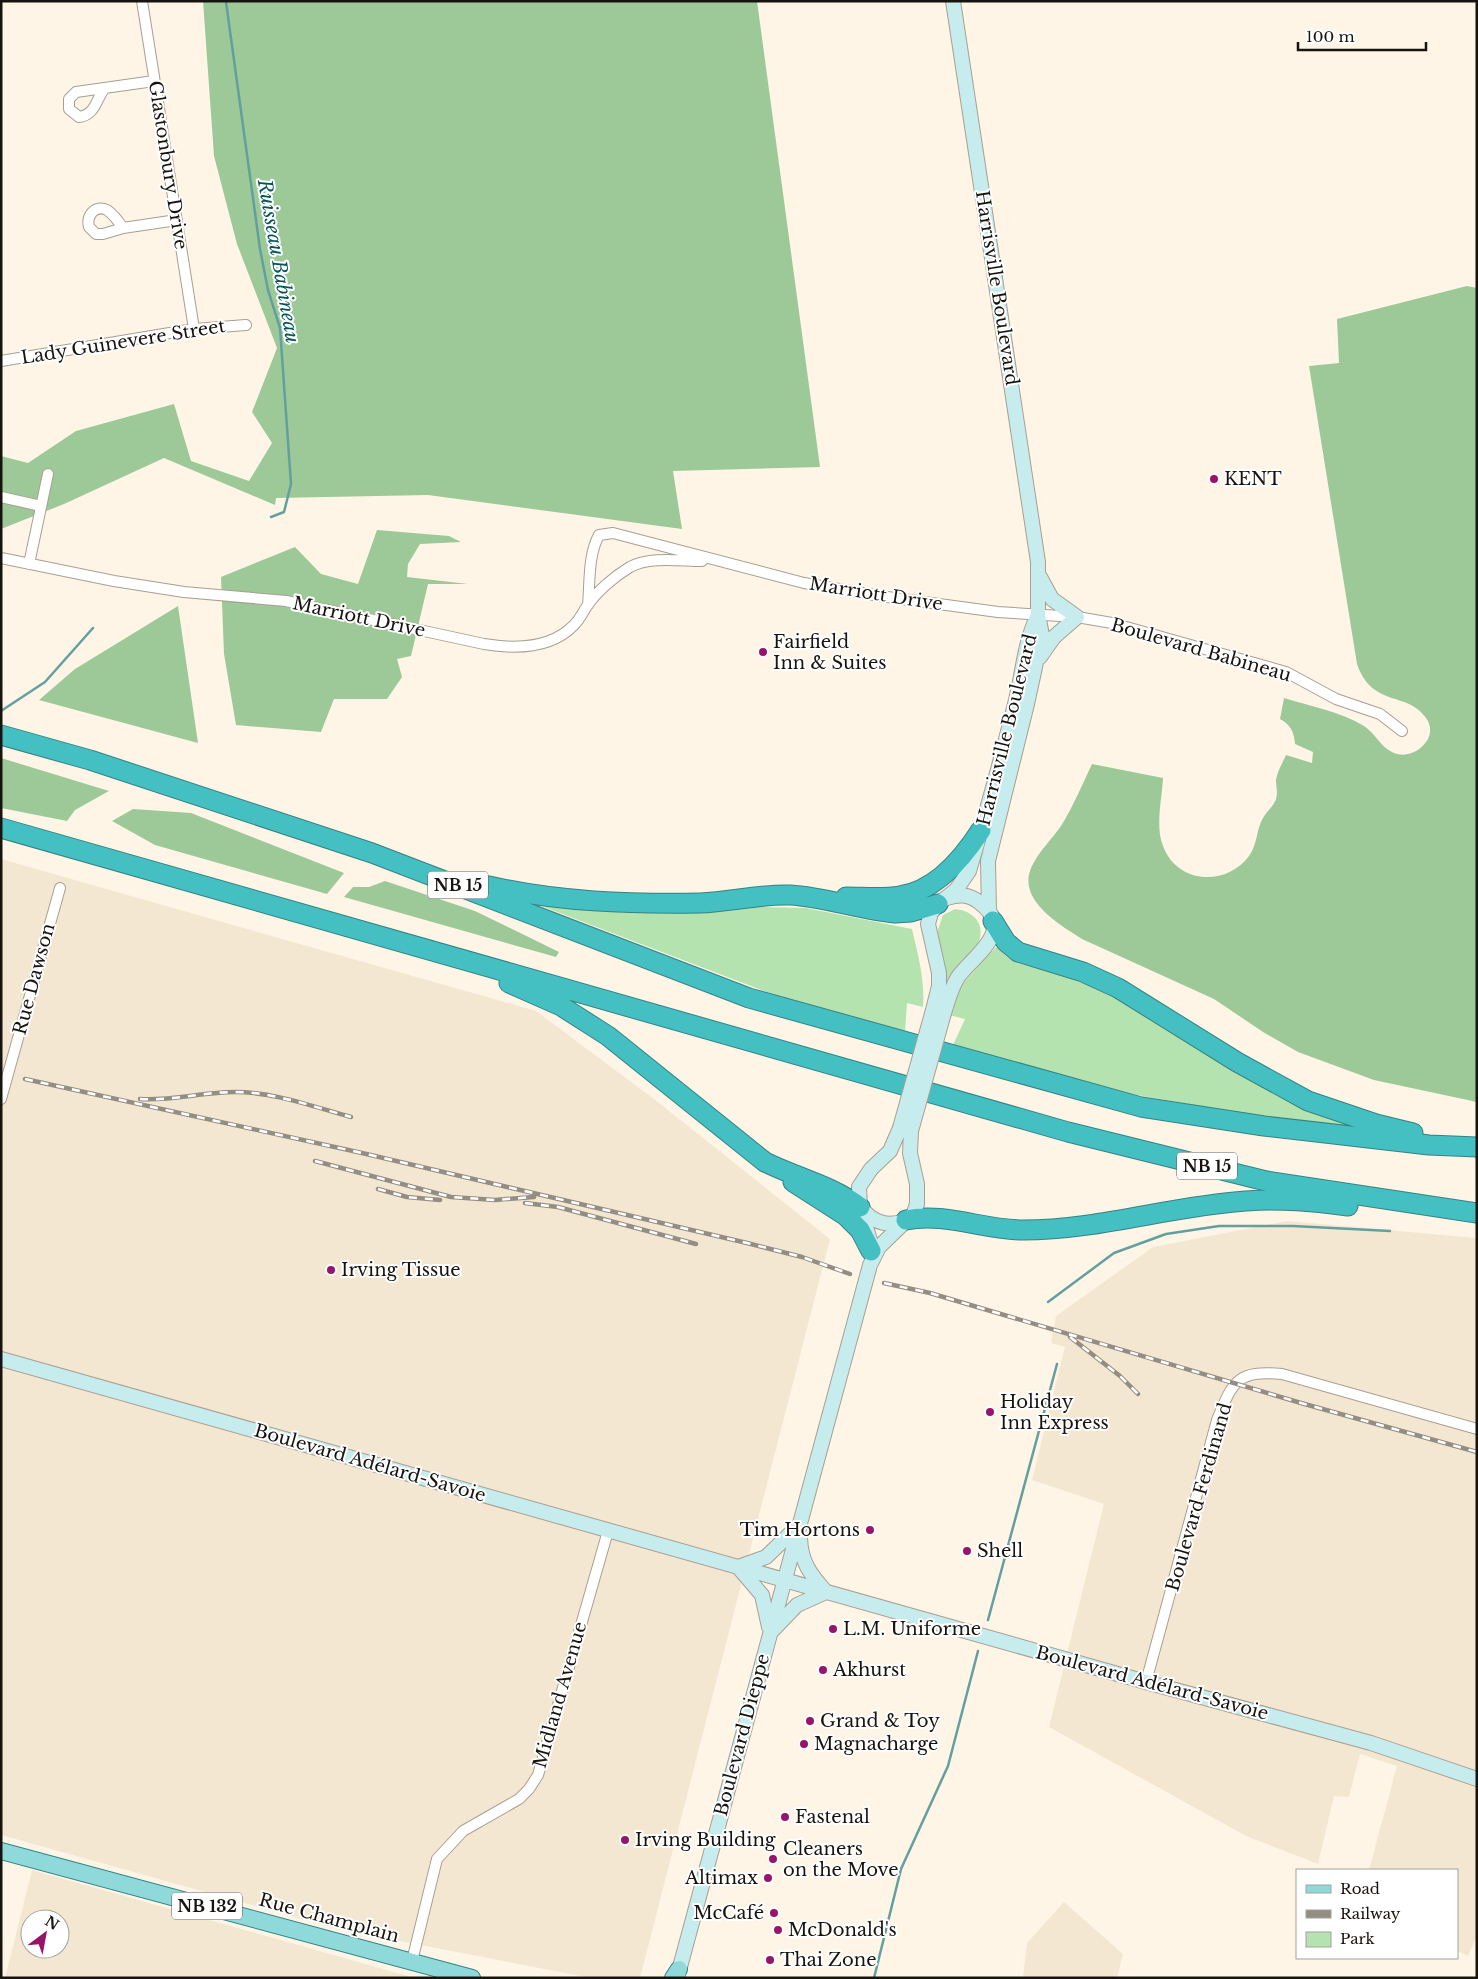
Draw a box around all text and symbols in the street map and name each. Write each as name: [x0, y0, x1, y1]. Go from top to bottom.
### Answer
scale bar: [1298, 20, 1426, 52]
text: 100 m: [1306, 27, 1355, 46]
street label: Glastonbury Drive: [144, 79, 192, 251]
water label: Ruisseau Babineau: [253, 176, 304, 345]
street label: Harrisville Boulevard: [971, 189, 1023, 387]
street label: Lady Guinevere Street: [19, 315, 227, 369]
place label: KENT: [1224, 468, 1282, 490]
marker: KENT: [1208, 473, 1220, 485]
street label: Marriott Drive: [808, 573, 944, 615]
street label: Marriott Drive: [291, 592, 427, 642]
street label: Boulevard Babineau: [1108, 614, 1294, 686]
place label: Fairfield Inn & Suites: [773, 631, 887, 674]
street label: Harrisville Boulevard: [972, 632, 1042, 828]
marker: Fairfield Inn & Suites: [757, 646, 769, 658]
road number: NB 15: [428, 872, 488, 898]
street label: Rue Dawson: [9, 921, 59, 1037]
road number: NB 15: [1177, 1152, 1237, 1180]
place label: Irving Tissue: [341, 1259, 461, 1281]
marker: Irving Tissue: [325, 1264, 337, 1276]
place label: Holiday Inn Express: [1000, 1391, 1109, 1434]
street label: Boulevard Ferdinand: [1162, 1400, 1236, 1594]
marker: Holiday Inn Express: [984, 1406, 996, 1418]
street label: Boulevard Adélard-Savoie: [252, 1419, 488, 1507]
place label: Tim Hortons: [740, 1519, 860, 1541]
marker: Tim Hortons: [864, 1524, 876, 1536]
place label: Shell: [977, 1540, 1023, 1562]
marker: Shell: [961, 1545, 973, 1557]
place label: L.M. Uniforme: [843, 1618, 981, 1640]
street label: Midland Avenue: [529, 1619, 591, 1771]
marker: L.M. Uniforme: [827, 1623, 839, 1635]
street label: Boulevard Adélard-Savoie: [1033, 1641, 1271, 1725]
street label: Boulevard Dieppe: [710, 1651, 774, 1819]
place label: Akhurst: [832, 1659, 906, 1681]
marker: Akhurst: [817, 1664, 829, 1676]
place label: Grand & Toy: [820, 1710, 940, 1732]
marker: Grand & Toy: [804, 1715, 816, 1727]
place label: Magnacharge: [814, 1733, 938, 1755]
marker: Magnacharge: [798, 1738, 810, 1750]
place label: Fastenal: [795, 1806, 870, 1828]
marker: Fastenal: [779, 1811, 791, 1823]
place label: Irving Building: [635, 1829, 776, 1851]
marker: Irving Building: [619, 1834, 631, 1846]
place label: Cleaners on the Move: [783, 1838, 898, 1881]
marker: Cleaners on the Move: [767, 1853, 779, 1865]
place label: Altimax: [684, 1867, 758, 1889]
legend: [1296, 1869, 1458, 1959]
marker: Altimax: [762, 1872, 774, 1884]
text: Road: [1340, 1879, 1380, 1898]
street label: Rue Champlain: [256, 1889, 402, 1947]
road number: NB 132: [172, 1892, 242, 1920]
place label: McCafé: [693, 1902, 764, 1924]
text: Railway: [1340, 1904, 1401, 1923]
marker: McCafé: [768, 1907, 780, 1919]
north arrow: [20, 1909, 70, 1959]
text: N: [42, 1912, 62, 1934]
place label: McDonald's: [788, 1919, 897, 1941]
marker: McDonald's: [772, 1924, 784, 1936]
text: Park: [1340, 1929, 1376, 1948]
place label: Thai Zone: [780, 1949, 876, 1971]
marker: Thai Zone: [764, 1954, 776, 1966]

